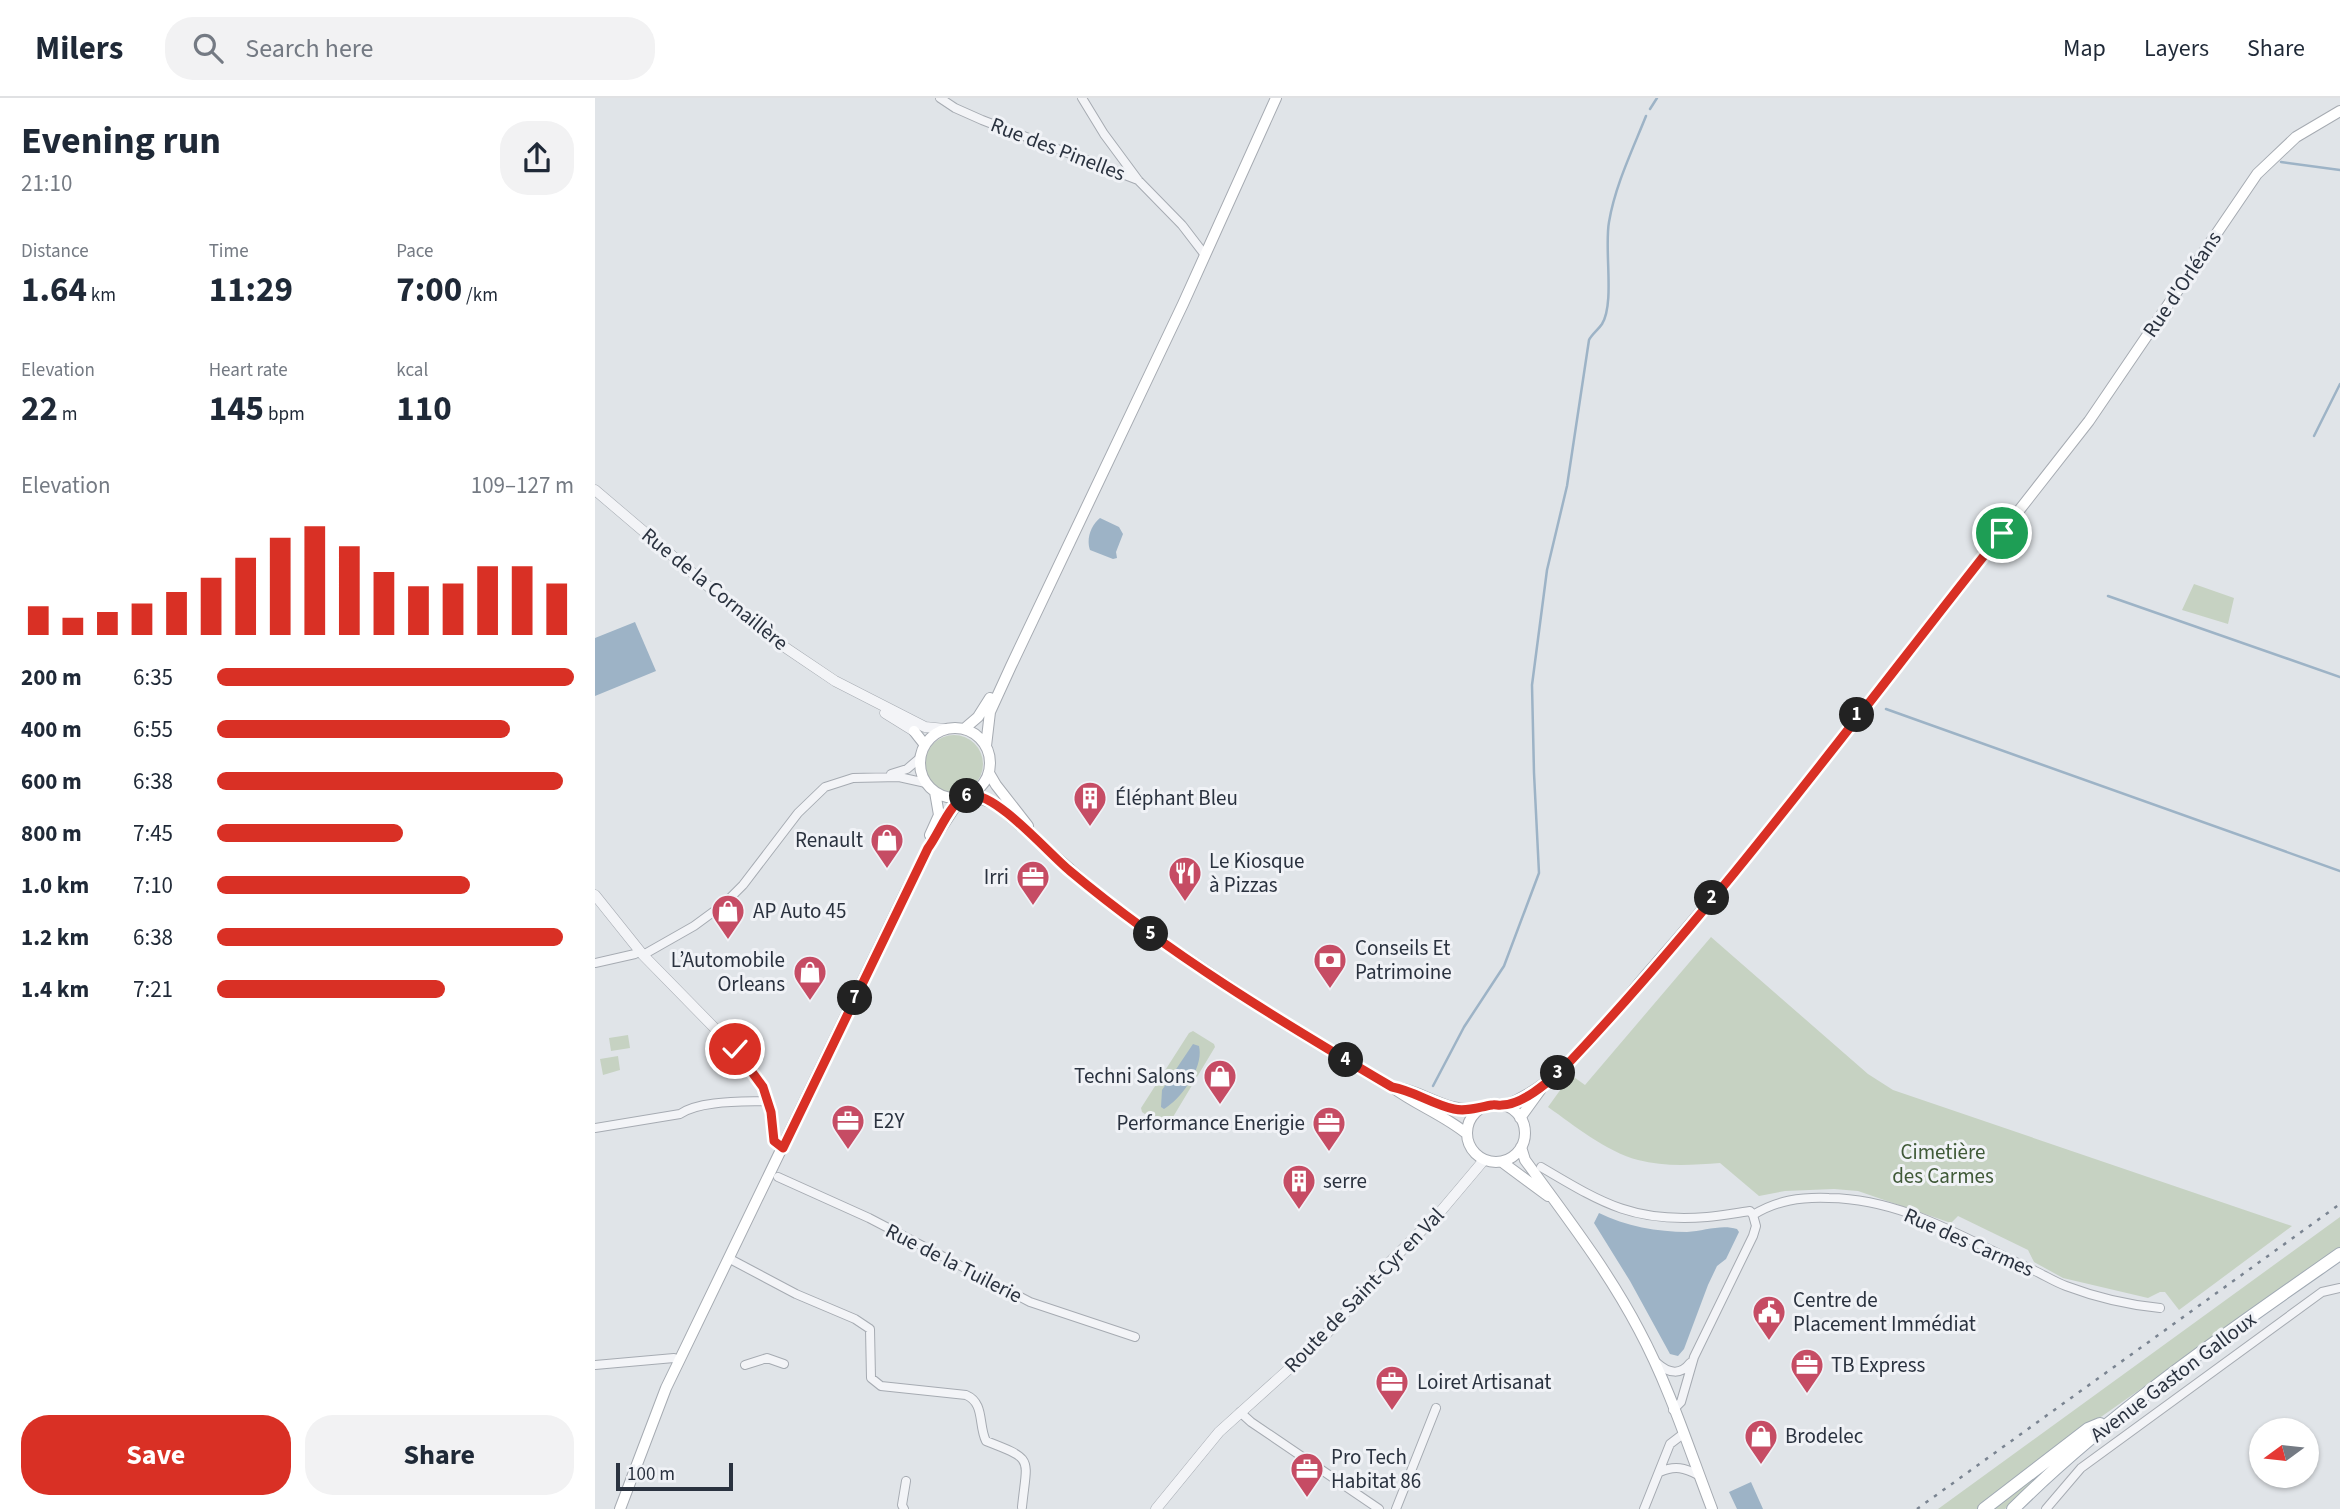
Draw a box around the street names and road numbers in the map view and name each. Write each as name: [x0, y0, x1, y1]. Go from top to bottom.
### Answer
street label: Rue des Pinelles: [986, 110, 1130, 189]
street label: Rue d'Orléans: [2135, 225, 2229, 343]
street label: Rue de la Cornaillère: [635, 520, 795, 658]
street label: Rue des Carmes: [1899, 1200, 2039, 1284]
street label: Route de Saint-Cyr en Val: [1277, 1201, 1451, 1379]
street label: Rue de la Tuilerie: [880, 1216, 1028, 1310]
street label: Avenue Gaston Galloux: [2084, 1304, 2263, 1450]

